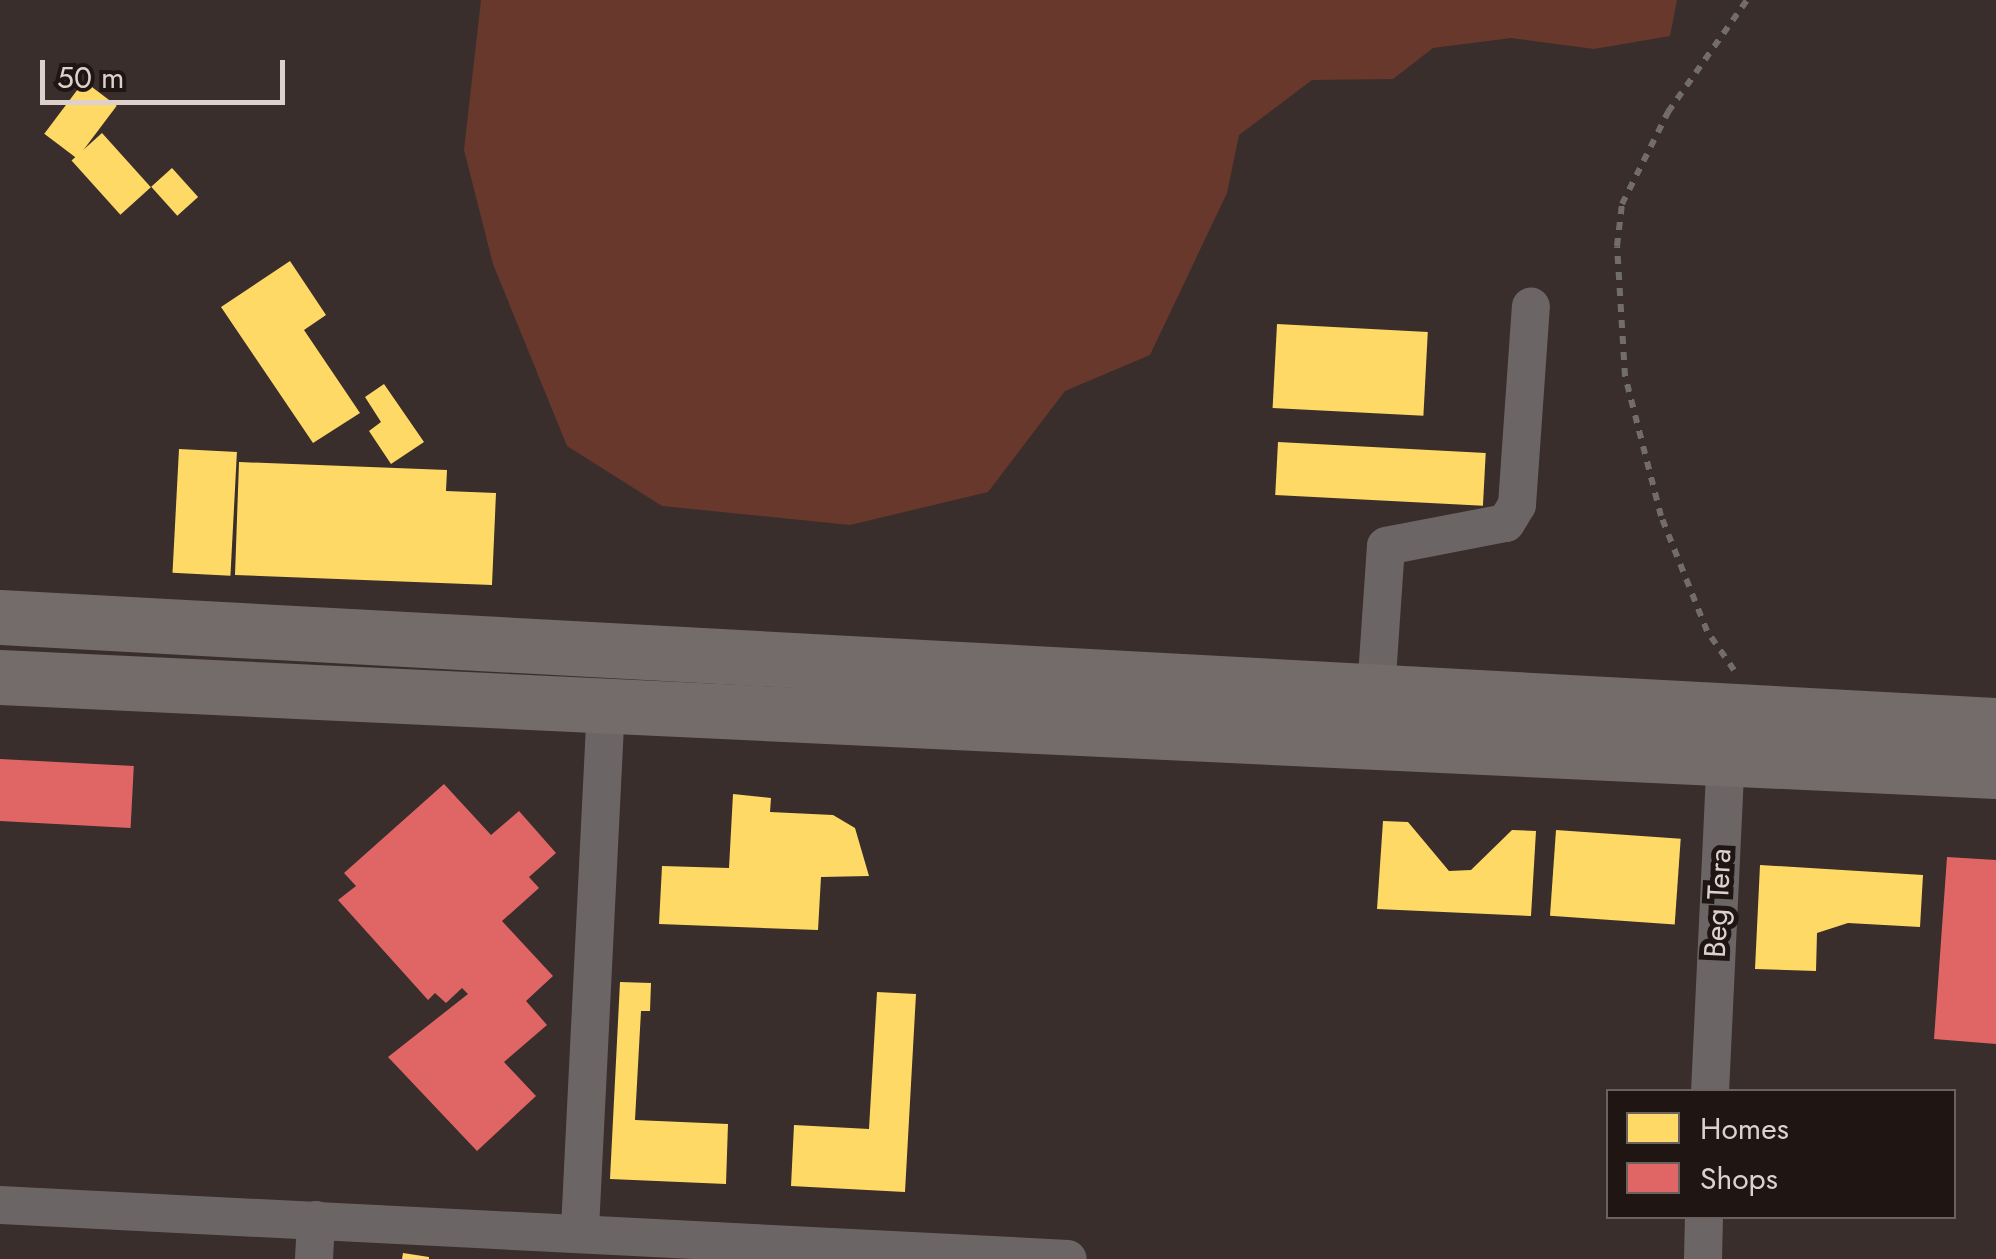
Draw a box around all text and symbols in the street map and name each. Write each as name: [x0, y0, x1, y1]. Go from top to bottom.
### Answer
scale bar: [45, 40, 290, 102]
text: 50 m: [57, 56, 124, 99]
street label: Beg Tera: [1697, 847, 1739, 959]
legend: [1606, 1089, 1956, 1219]
text: Homes: [1700, 1107, 1789, 1150]
text: Shops: [1700, 1157, 1778, 1200]

